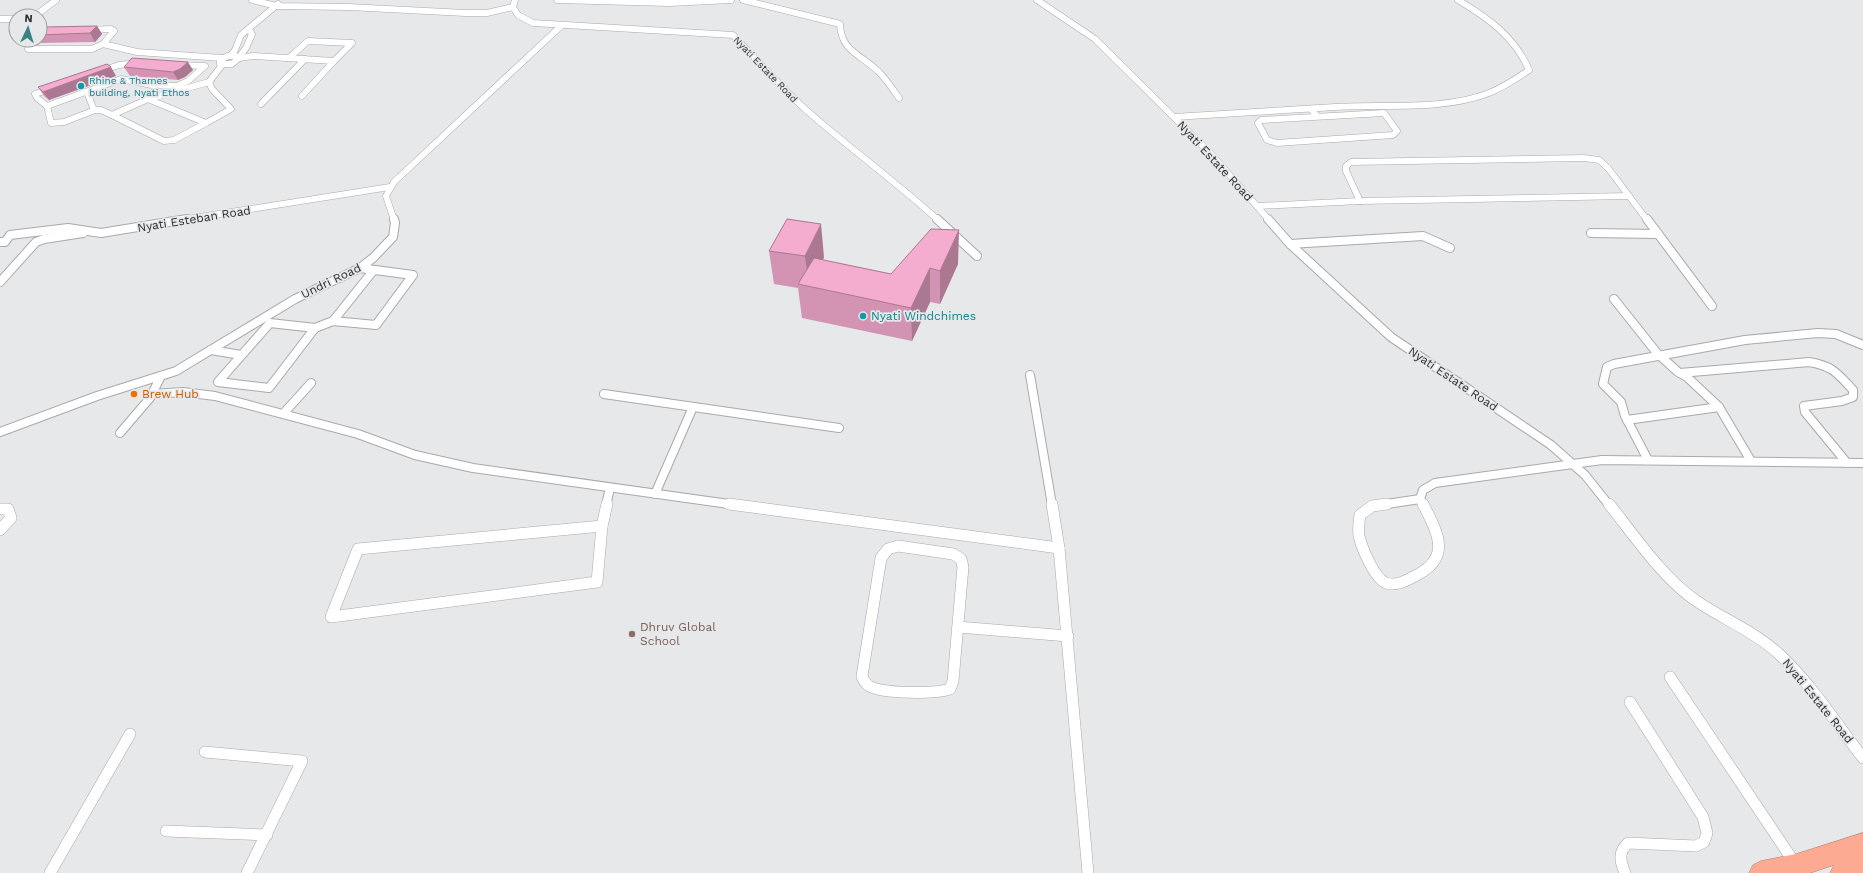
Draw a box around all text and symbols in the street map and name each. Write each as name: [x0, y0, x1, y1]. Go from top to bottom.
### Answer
north arrow: [8, 8, 48, 48]
text: N: [24, 12, 33, 25]
street label: Nyati Estate Road: [731, 34, 800, 105]
place label: Rhine & Thames building, Nyati Ethos: [89, 75, 190, 98]
marker: Rhine & Thames building, Nyati Ethos: [76, 81, 86, 91]
street label: Nyati Estate Road: [1174, 118, 1256, 204]
street label: Nyati Esteban Road: [136, 203, 252, 235]
street label: Undri Road: [299, 260, 363, 302]
place label: Nyati Windchimes: [871, 309, 976, 323]
marker: Nyati Windchimes: [858, 311, 868, 321]
street label: Nyati Estate Road: [1406, 344, 1500, 414]
place label: Brew Hub: [142, 387, 199, 401]
marker: Brew Hub: [129, 389, 139, 399]
place label: Dhruv Global School: [640, 620, 716, 648]
marker: Dhruv Global School: [627, 629, 637, 639]
street label: Nyati Estate Road: [1780, 656, 1856, 746]

